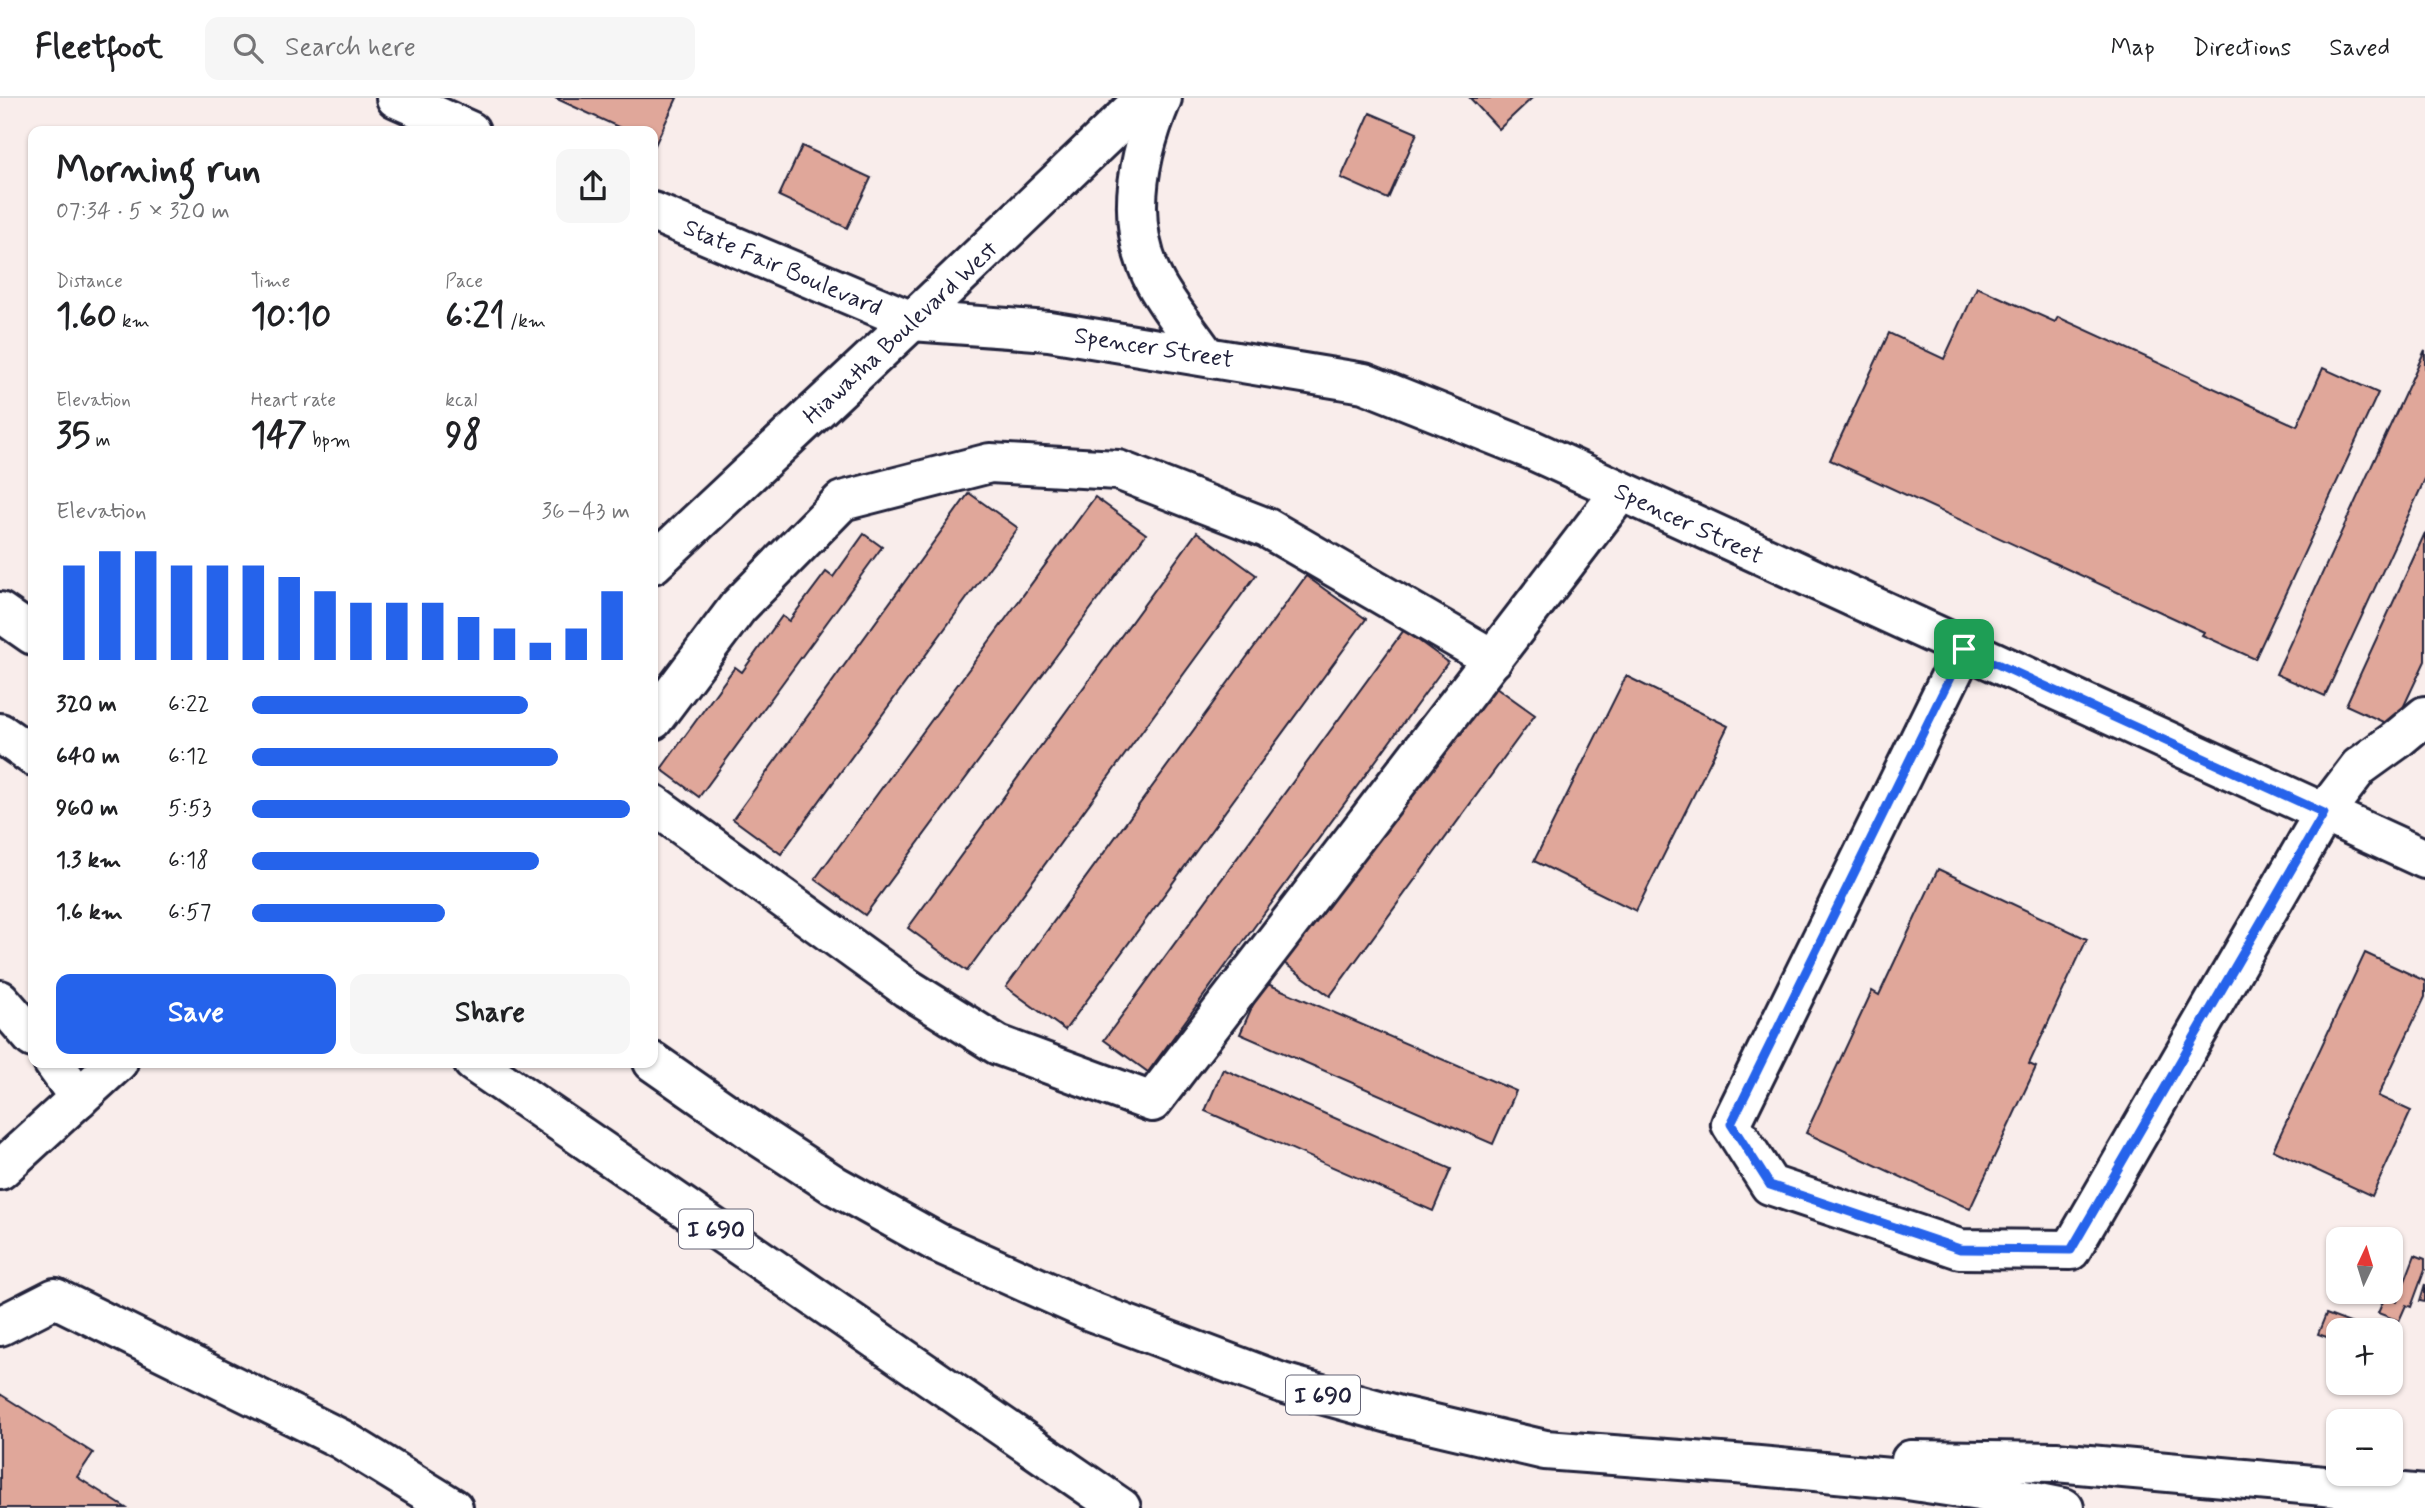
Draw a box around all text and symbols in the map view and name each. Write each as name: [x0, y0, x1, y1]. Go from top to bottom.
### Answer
search box: [205, 17, 695, 80]
text: Fleetfoot: [35, 26, 163, 70]
icon: search: [229, 29, 267, 67]
text: Search here: [285, 31, 416, 65]
text: Map: [2111, 33, 2155, 64]
text: Directions: [2193, 33, 2291, 64]
text: Saved: [2329, 33, 2390, 64]
text: Morning run: [56, 146, 261, 195]
button: share: [556, 149, 630, 223]
text: 07:34 · 5 × 320 m: [56, 197, 230, 227]
street label: State Fair Boulevard: [679, 213, 886, 324]
street label: Hiawatha Boulevard West: [797, 234, 1005, 431]
text: Distance: [56, 269, 123, 294]
text: Time: [251, 269, 290, 294]
text: Pace: [445, 269, 483, 294]
text: 1.60: [56, 294, 117, 340]
text: 10:10: [251, 294, 331, 340]
text: 6:21: [445, 294, 505, 340]
text: km: [117, 309, 150, 334]
text: /km: [505, 309, 546, 334]
street label: Spencer Street: [1072, 321, 1236, 376]
text: Elevation: [56, 388, 131, 413]
text: Heart rate: [251, 388, 336, 413]
text: kcal: [445, 388, 477, 413]
text: 35: [56, 413, 90, 459]
text: 147: [251, 413, 307, 459]
text: 98: [445, 413, 482, 459]
text: m: [90, 428, 111, 453]
text: bpm: [307, 428, 350, 453]
street label: Spencer Street: [1609, 476, 1768, 572]
text: Elevation: [56, 497, 147, 527]
text: 36–43 m: [542, 497, 630, 527]
pin: [1934, 619, 1994, 679]
icon: arrive: [1945, 630, 1983, 668]
text: 320 m: [56, 690, 117, 720]
text: 6:22: [168, 690, 209, 720]
text: 640 m: [56, 742, 120, 772]
text: 6:12: [168, 742, 208, 772]
text: 960 m: [56, 794, 118, 824]
text: 5:53: [168, 794, 211, 824]
text: 1.3 km: [56, 846, 121, 876]
text: 6:18: [168, 846, 209, 876]
text: 1.6 km: [56, 898, 123, 928]
text: 6:57: [168, 898, 211, 928]
button: Save: [56, 974, 336, 1054]
button: Share: [350, 974, 630, 1054]
road number: I 690: [679, 1210, 753, 1248]
north arrow: [2326, 1227, 2403, 1304]
map controls: [2326, 1227, 2403, 1486]
button: +: [2326, 1318, 2403, 1395]
road number: I 690: [1286, 1376, 1360, 1414]
button: −: [2326, 1409, 2403, 1486]

